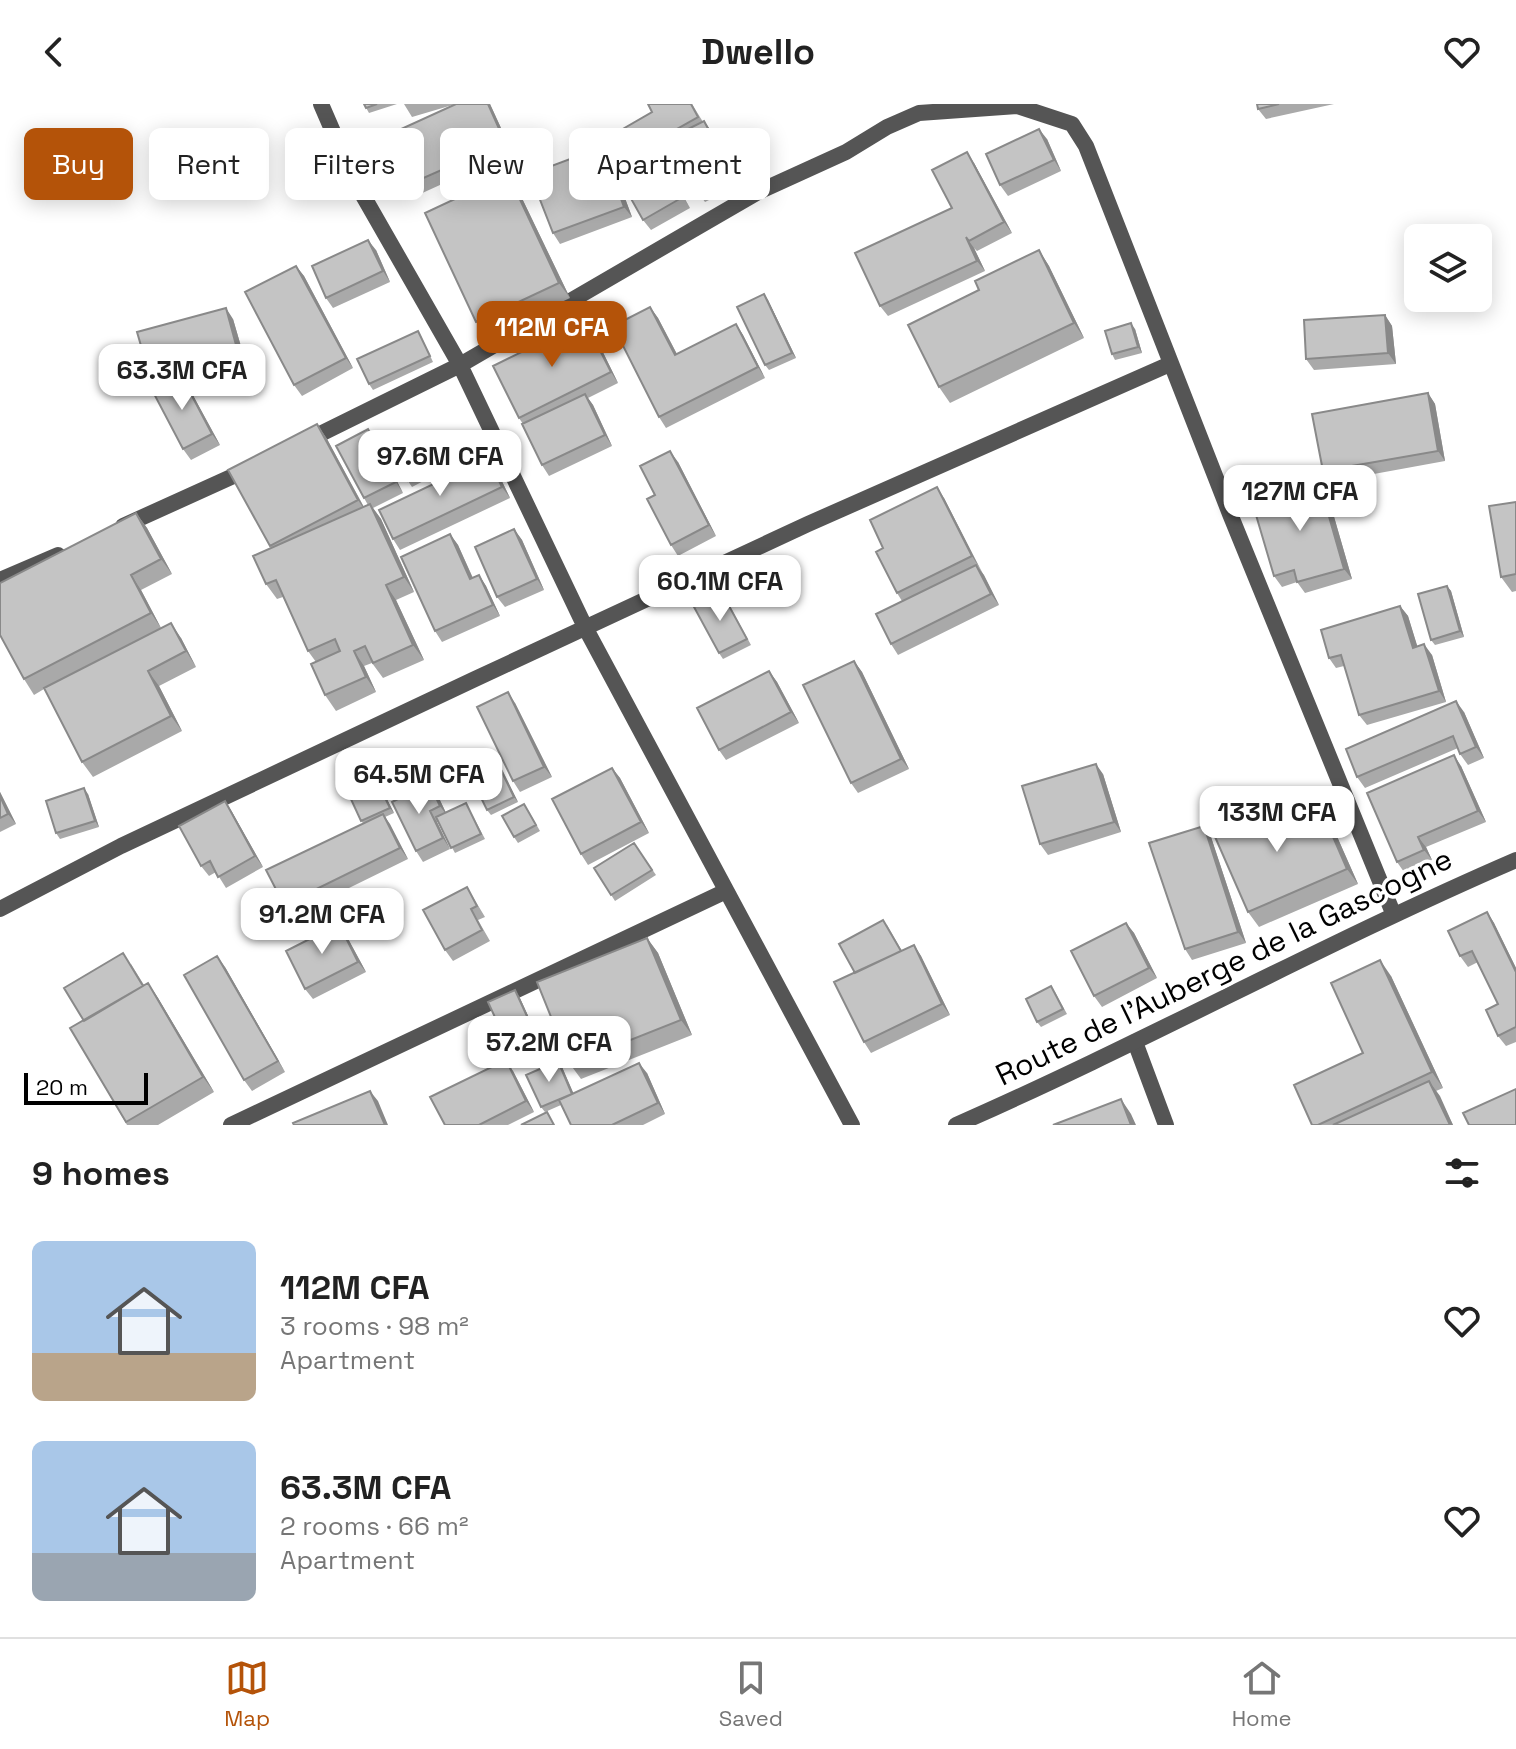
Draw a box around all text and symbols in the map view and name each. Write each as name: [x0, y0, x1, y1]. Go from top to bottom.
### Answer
text: Dwello: [701, 29, 815, 75]
icon: back: [32, 30, 76, 74]
icon: heart: [1440, 30, 1484, 74]
chip: Buy: [24, 128, 133, 200]
chip: Rent: [149, 128, 269, 200]
chip: Filters: [285, 128, 424, 200]
chip: New: [440, 128, 553, 200]
chip: Apartment: [569, 128, 770, 200]
map controls: [1404, 224, 1492, 312]
button: layers: [1404, 224, 1492, 312]
pin: 112M CFA: [469, 301, 635, 369]
text: 112M CFA: [495, 310, 609, 344]
pin: 63.3M CFA: [90, 344, 274, 412]
text: 63.3M CFA: [117, 353, 247, 387]
pin: 97.6M CFA: [348, 430, 532, 498]
text: 97.6M CFA: [376, 439, 504, 473]
pin: 127M CFA: [1217, 465, 1383, 533]
text: 127M CFA: [1242, 474, 1358, 508]
pin: 60.1M CFA: [628, 555, 812, 623]
text: 60.1M CFA: [657, 564, 783, 598]
pin: 64.5M CFA: [327, 748, 511, 816]
text: 64.5M CFA: [353, 757, 485, 791]
pin: 133M CFA: [1194, 786, 1360, 854]
text: 133M CFA: [1218, 795, 1336, 829]
street label: Route de l'Auberge de la Gascogne: [989, 839, 1458, 1094]
pin: 91.2M CFA: [230, 888, 414, 956]
text: 91.2M CFA: [259, 897, 385, 931]
pin: 57.2M CFA: [457, 1016, 641, 1084]
text: 57.2M CFA: [486, 1025, 612, 1059]
scale bar: [24, 1069, 148, 1105]
text: 20 m: [36, 1073, 88, 1101]
icon: filters: [1440, 1151, 1484, 1195]
text: 9 homes: [32, 1152, 170, 1195]
text: 112M CFA: [280, 1266, 430, 1309]
icon: home: [96, 1273, 192, 1369]
icon: heart: [1440, 1299, 1484, 1343]
text: 3 rooms · 98 m²: [280, 1309, 469, 1343]
text: Apartment: [280, 1343, 415, 1377]
text: 63.3M CFA: [280, 1466, 451, 1509]
icon: home: [96, 1473, 192, 1569]
icon: heart: [1440, 1499, 1484, 1543]
text: 2 rooms · 66 m²: [280, 1509, 469, 1543]
text: Apartment: [280, 1543, 415, 1577]
tab: Map: [224, 1656, 270, 1732]
tab: Saved: [719, 1656, 783, 1732]
tab: Home: [1232, 1656, 1292, 1732]

